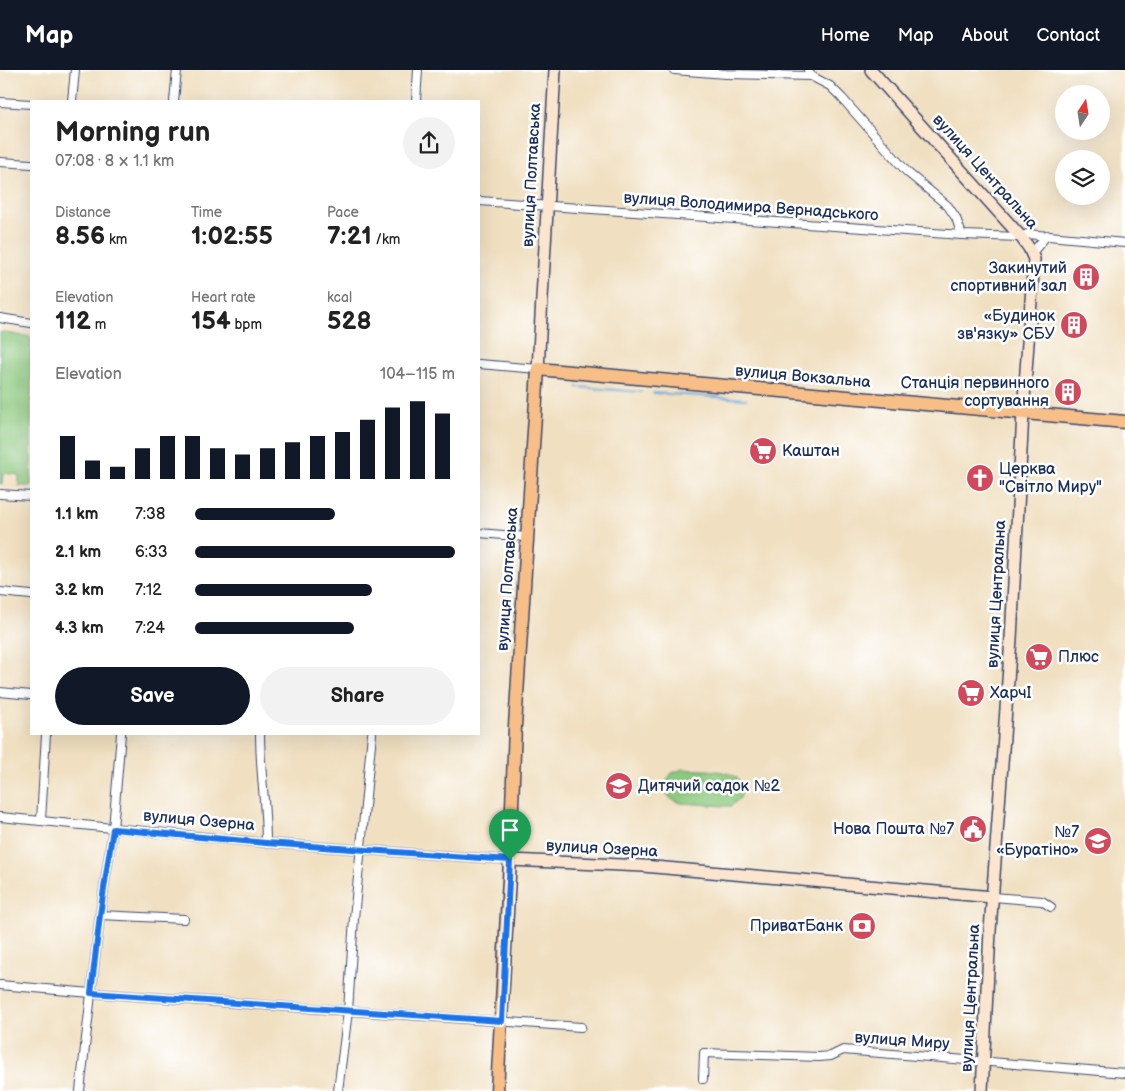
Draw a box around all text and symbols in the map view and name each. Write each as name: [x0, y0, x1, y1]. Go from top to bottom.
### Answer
text: Map: [25, 21, 73, 50]
text: Home: [821, 25, 870, 46]
text: Map: [898, 25, 934, 46]
text: About: [962, 25, 1009, 46]
text: Contact: [1037, 25, 1100, 46]
north arrow: [1055, 85, 1110, 140]
map controls: [1055, 85, 1110, 205]
street label: вулиця Полтавська: [519, 102, 545, 247]
street label: вулиця Центральна: [928, 111, 1042, 234]
text: Morning run: [55, 116, 210, 149]
button: share: [403, 117, 455, 169]
button: layers: [1055, 150, 1110, 205]
text: 07:08 · 8 × 1.1 km: [55, 152, 174, 171]
street label: вулиця Володимира Вернадського: [623, 189, 879, 225]
text: Distance: [55, 204, 111, 221]
text: Time: [191, 204, 222, 221]
text: Pace: [327, 204, 359, 221]
text: 8.56: [55, 221, 105, 252]
text: 1:02:55: [191, 221, 273, 252]
text: 7:21: [327, 221, 372, 252]
text: km: [105, 231, 127, 248]
text: /km: [372, 231, 400, 248]
place label: Закинутий спортивний зал: [950, 259, 1067, 296]
building icon: Закинутий спортивний зал: [1071, 262, 1101, 292]
text: Elevation: [55, 289, 113, 306]
text: Heart rate: [191, 289, 256, 306]
text: kcal: [327, 289, 352, 306]
text: 112: [55, 306, 91, 337]
text: 154: [191, 306, 231, 337]
text: 528: [327, 306, 371, 337]
place label: «Будинок зв'язку» СБУ: [957, 307, 1055, 344]
building icon: «Будинок зв'язку» СБУ: [1059, 310, 1089, 340]
text: m: [91, 316, 106, 333]
text: bpm: [231, 316, 262, 333]
street label: вулиця Вокзальна: [734, 362, 872, 392]
text: Elevation: [55, 365, 122, 384]
text: 104–115 m: [380, 365, 455, 384]
place label: Станція первинного сортування: [901, 374, 1049, 411]
building icon: Станція первинного сортування: [1053, 377, 1083, 407]
supermarket icon: Каштан: [748, 436, 778, 466]
place label: Каштан: [782, 442, 840, 461]
place label: Церква "Світло Миру": [999, 460, 1102, 497]
church icon: Церква "Світло Миру": [965, 463, 995, 493]
text: 1.1 km: [55, 505, 98, 524]
text: 7:38: [135, 505, 165, 524]
street label: вулиця Полтавська: [493, 506, 523, 652]
street label: вулиця Центральна: [984, 519, 1010, 668]
text: 2.1 km: [55, 543, 101, 562]
text: 6:33: [135, 543, 168, 562]
text: 3.2 km: [55, 581, 104, 600]
text: 7:12: [135, 581, 162, 600]
text: 4.3 km: [55, 619, 104, 638]
text: 7:24: [135, 619, 165, 638]
supermarket icon: Плюс: [1024, 642, 1054, 672]
place label: Плюс: [1058, 648, 1099, 667]
button: Save: [55, 667, 250, 725]
button: Share: [260, 667, 455, 725]
supermarket icon: ХарчI: [956, 678, 986, 708]
place label: ХарчI: [990, 684, 1031, 703]
school or university icon: Дитячий садок №2: [604, 771, 634, 801]
place label: Дитячий садок №2: [638, 777, 781, 796]
street label: вулиця Озерна: [142, 807, 256, 835]
pin: [489, 809, 531, 860]
public building icon: Нова Пошта №7: [958, 814, 988, 844]
icon: arrive: [496, 816, 524, 844]
place label: Нова Пошта №7: [833, 820, 954, 839]
place label: №7 «Буратіно»: [996, 823, 1079, 860]
school or university icon: №7 «Буратіно»: [1083, 826, 1113, 856]
street label: вулиця Озерна: [546, 837, 659, 861]
bank icon: ПриватБанк: [847, 911, 877, 941]
place label: ПриватБанк: [750, 917, 843, 936]
street label: вулиця Центральна: [958, 923, 984, 1072]
street label: вулиця Миру: [854, 1028, 951, 1054]

